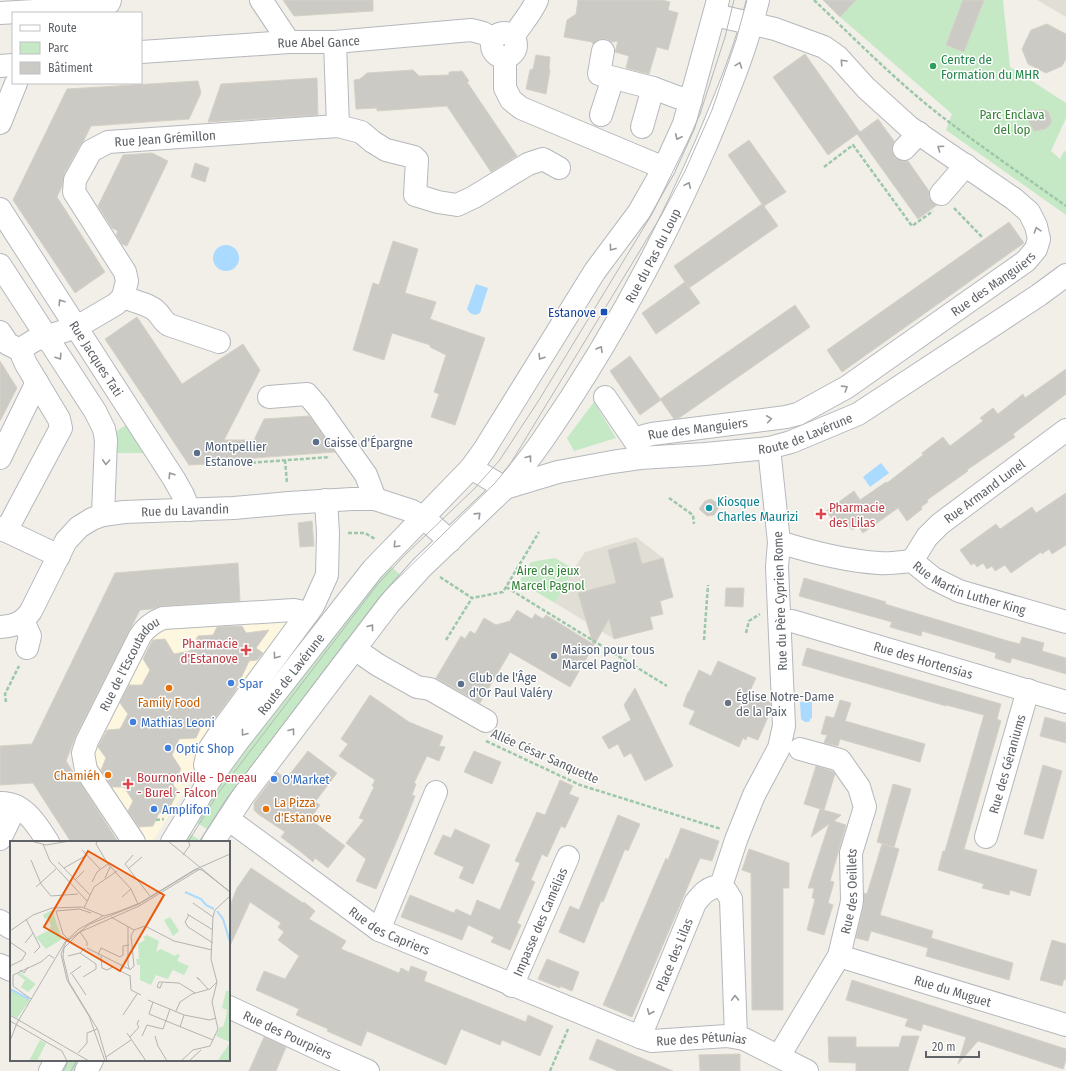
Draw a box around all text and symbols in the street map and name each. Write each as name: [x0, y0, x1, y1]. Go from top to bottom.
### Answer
legend: [12, 12, 142, 84]
text: Route: [48, 21, 77, 35]
street label: Rue Abel Gance: [277, 32, 361, 50]
text: Parc: [48, 41, 69, 55]
place label: Centre de Formation du MHR: [941, 52, 1039, 82]
one-way arrow: [840, 60, 847, 67]
text: Bâtiment: [48, 61, 93, 75]
marker: Centre de Formation du MHR: [928, 61, 938, 71]
one-way arrow: [734, 62, 742, 69]
park label: Parc Enclava del lop: [979, 107, 1045, 137]
street label: Rue Jean Grémillon: [114, 127, 216, 149]
one-way arrow: [675, 132, 683, 140]
one-way arrow: [937, 145, 944, 153]
one-way arrow: [683, 182, 691, 189]
street label: Rue du Pas du Loup: [622, 206, 683, 305]
one-way arrow: [1033, 227, 1042, 234]
one-way arrow: [610, 244, 617, 251]
street label: Rue des Manguiers: [948, 248, 1038, 319]
one-way arrow: [58, 299, 65, 306]
place label: Estanove: [548, 305, 596, 320]
marker: Estanove: [599, 307, 609, 317]
street label: Rue Jacques Tati: [67, 318, 126, 399]
one-way arrow: [596, 346, 603, 353]
one-way arrow: [55, 352, 62, 359]
one-way arrow: [539, 353, 546, 360]
one-way arrow: [841, 385, 848, 392]
street label: Route de Lavérune: [757, 410, 854, 456]
street label: Rue des Manguiers: [646, 414, 749, 442]
one-way arrow: [766, 415, 772, 424]
place label: Caisse d'Épargne: [324, 435, 413, 450]
marker: Caisse d'Épargne: [311, 437, 321, 447]
place label: Montpellier Estanove: [205, 439, 267, 469]
marker: Montpellier Estanove: [192, 448, 202, 458]
one-way arrow: [525, 455, 532, 462]
street label: Rue Armand Lunel: [941, 456, 1028, 526]
one-way arrow: [101, 459, 110, 465]
one-way arrow: [168, 472, 176, 479]
place label: Kiosque Charles Maurizi: [717, 494, 798, 524]
place label: Pharmacie des Lilas: [829, 500, 885, 530]
street label: Rue du Lavandin: [141, 501, 229, 519]
marker: Kiosque Charles Maurizi: [704, 503, 714, 513]
marker: Pharmacie des Lilas: [816, 509, 826, 519]
one-way arrow: [473, 512, 481, 519]
street label: Rue du Père Cyprien Rome: [770, 531, 790, 671]
one-way arrow: [393, 540, 401, 548]
street label: Rue Martin Luther King: [910, 557, 1028, 618]
park label: Aire de jeux Marcel Pagnol: [511, 563, 585, 593]
street label: Rue de l'Escoutadou: [96, 613, 162, 713]
one-way arrow: [366, 625, 373, 632]
street label: Route de Lavérune: [254, 630, 327, 718]
place label: Pharmacie d'Estanove: [181, 636, 238, 666]
street label: Rue des Hortensias: [872, 638, 975, 682]
place label: Maison pour tous Marcel Pagnol: [562, 642, 655, 672]
marker: Pharmacie d'Estanove: [241, 645, 251, 655]
marker: Maison pour tous Marcel Pagnol: [549, 651, 559, 661]
one-way arrow: [274, 652, 281, 659]
place label: Club de l'Âge d'Or Paul Valéry: [469, 670, 553, 700]
place label: Spar: [239, 676, 264, 691]
marker: Spar: [226, 678, 236, 688]
marker: Club de l'Âge d'Or Paul Valéry: [456, 679, 466, 689]
marker: Family Food: [164, 683, 174, 693]
place label: Église Notre-Dame de la Paix: [736, 689, 834, 719]
place label: Family Food: [138, 695, 200, 710]
marker: Église Notre-Dame de la Paix: [723, 698, 733, 708]
street label: Rue des Géraniums: [986, 712, 1028, 815]
place label: Mathias Leoni: [141, 715, 215, 730]
marker: Mathias Leoni: [128, 717, 138, 727]
street label: Allée César Sanquette: [489, 725, 601, 787]
one-way arrow: [287, 728, 294, 735]
one-way arrow: [242, 729, 249, 736]
place label: Optic Shop: [176, 741, 234, 756]
marker: Optic Shop: [163, 743, 173, 753]
place label: Chamiéh: [54, 768, 100, 783]
marker: Chamiéh: [103, 770, 113, 780]
place label: BournonVille - Deneau - Burel - Falcon: [137, 770, 257, 800]
place label: O'Market: [282, 772, 330, 787]
marker: O'Market: [269, 774, 279, 784]
marker: BournonVille - Deneau - Burel - Falcon: [122, 778, 134, 790]
place label: La Pizza d'Estanove: [274, 795, 332, 825]
place label: Amplifon: [162, 802, 210, 817]
marker: Amplifon: [149, 804, 159, 814]
marker: La Pizza d'Estanove: [261, 804, 271, 814]
inset map: [10, 841, 230, 1061]
street label: Rue des Oeillets: [837, 846, 860, 935]
street label: Impasse des Camélias: [510, 865, 570, 978]
street label: Rue des Capriers: [346, 903, 432, 958]
street label: Place des Lilas: [652, 916, 696, 993]
street label: Rue du Muguet: [912, 972, 994, 1010]
one-way arrow: [731, 995, 739, 1001]
street label: Rue des Pourpiers: [241, 1007, 335, 1062]
one-way arrow: [647, 1008, 655, 1016]
street label: Rue des Pétunias: [656, 1028, 751, 1048]
scale bar: [926, 1033, 979, 1059]
text: 20 m: [932, 1040, 956, 1054]

